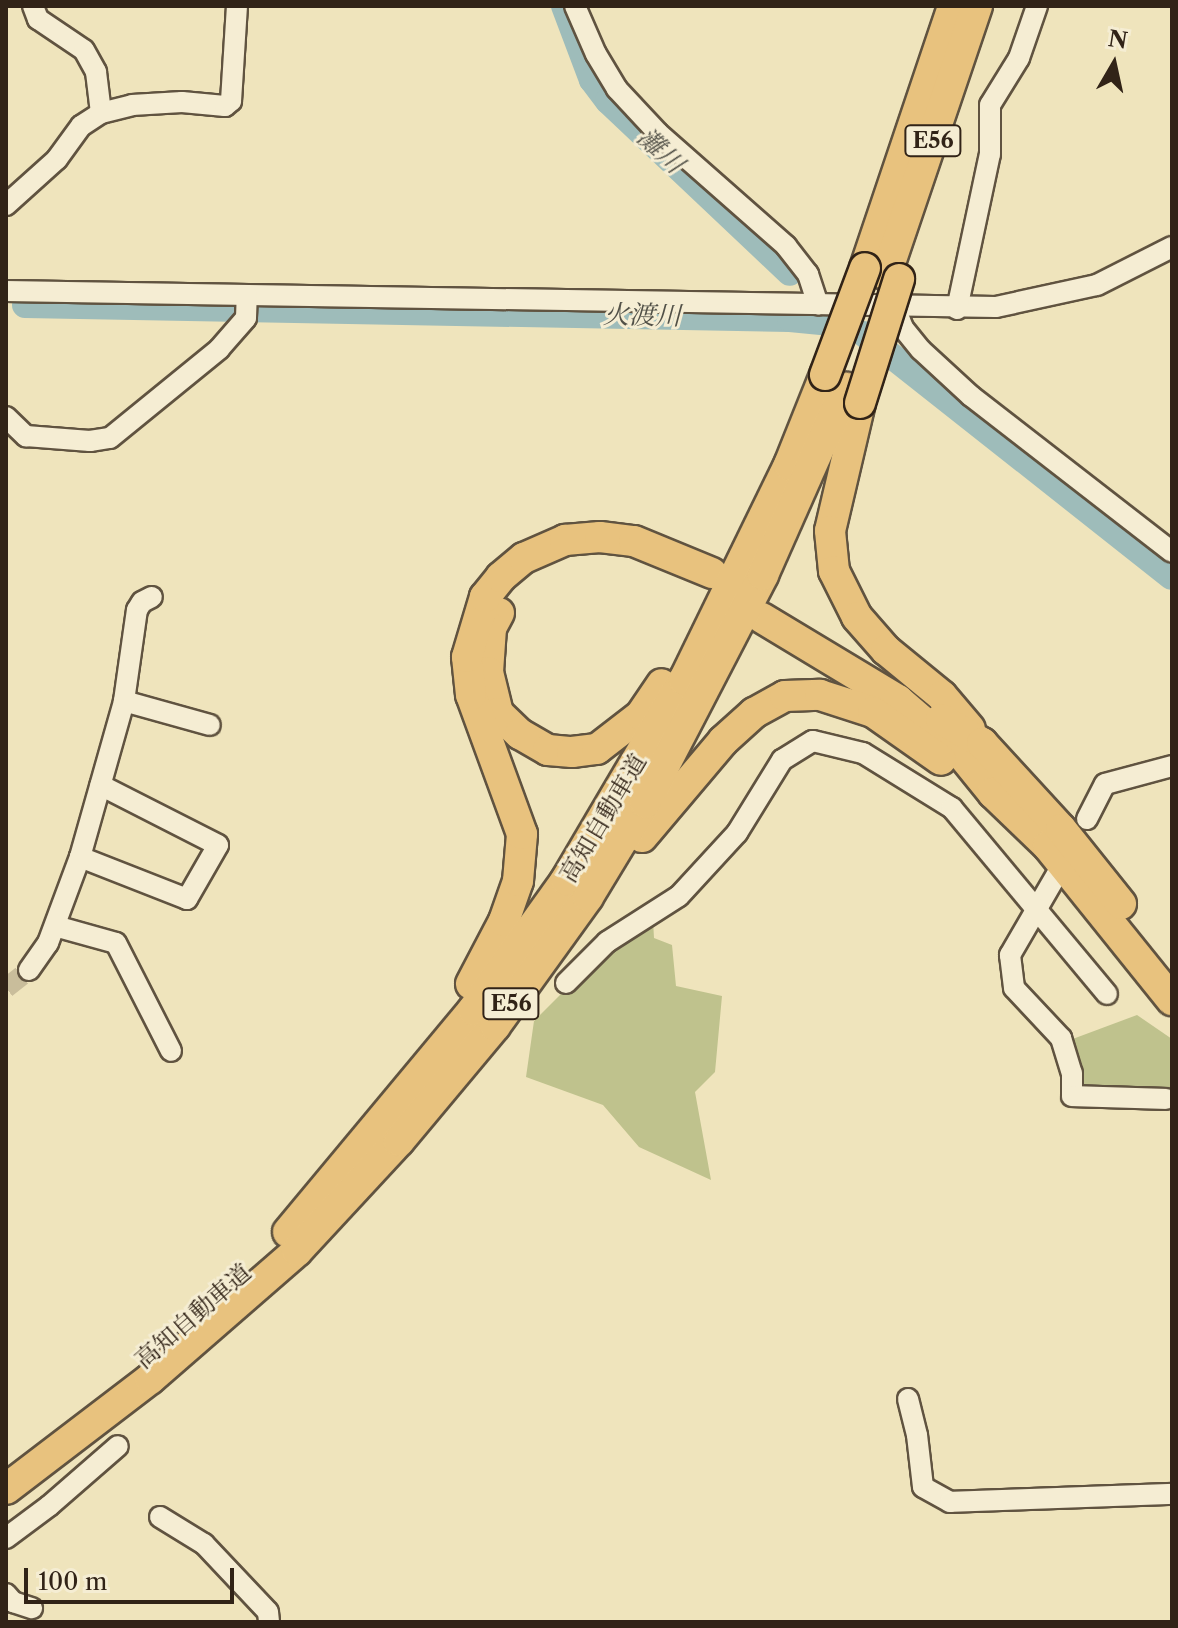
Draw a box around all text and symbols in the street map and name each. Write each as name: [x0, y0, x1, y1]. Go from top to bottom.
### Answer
north arrow: [1074, 24, 1154, 104]
text: N: [1106, 25, 1129, 55]
water label: 灘川: [630, 122, 690, 180]
road number: E56: [903, 123, 963, 159]
water label: 火渡川: [603, 300, 681, 332]
street label: 高知自動車道: [554, 749, 652, 887]
road number: E56: [481, 986, 541, 1022]
street label: 高知自動車道: [129, 1258, 257, 1374]
scale bar: [28, 1552, 238, 1602]
text: 100 m: [38, 1567, 107, 1596]

